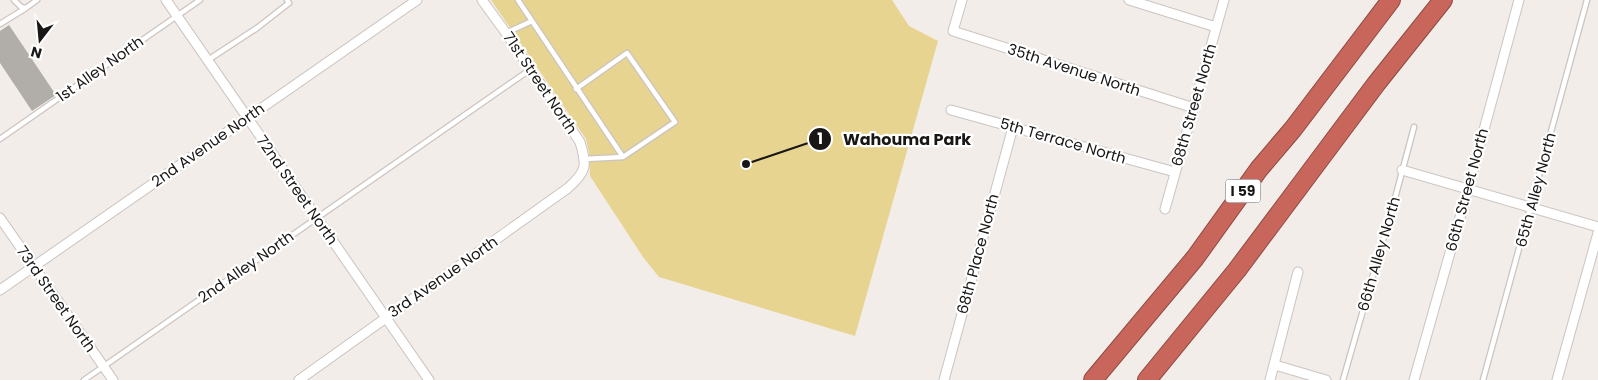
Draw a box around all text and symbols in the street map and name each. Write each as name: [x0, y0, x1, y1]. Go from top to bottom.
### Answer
north arrow: [15, 15, 65, 65]
street label: 71st Street North: [498, 28, 582, 138]
street label: 1st Alley North: [52, 31, 148, 106]
street label: 35th Avenue North: [1005, 38, 1143, 101]
text: N: [29, 41, 44, 64]
street label: 68th Street North: [1166, 41, 1221, 169]
street label: 2nd Avenue North: [147, 98, 268, 191]
street label: 5th Terrace North: [998, 112, 1129, 169]
callout: Wahouma Park: [808, 124, 981, 155]
street label: 66th Street North: [1440, 126, 1493, 254]
text: 1: [817, 128, 823, 149]
text: Wahouma Park: [843, 128, 971, 151]
street label: 65th Alley North: [1510, 130, 1561, 250]
street label: 72nd Street North: [252, 131, 343, 249]
road number: I 59: [1226, 180, 1260, 202]
street label: 68th Place North: [951, 191, 1004, 316]
street label: 66th Alley North: [1352, 194, 1405, 314]
street label: 2nd Alley North: [194, 226, 298, 307]
street label: 3rd Avenue North: [384, 231, 502, 322]
street label: 73rd Street North: [12, 241, 101, 356]

